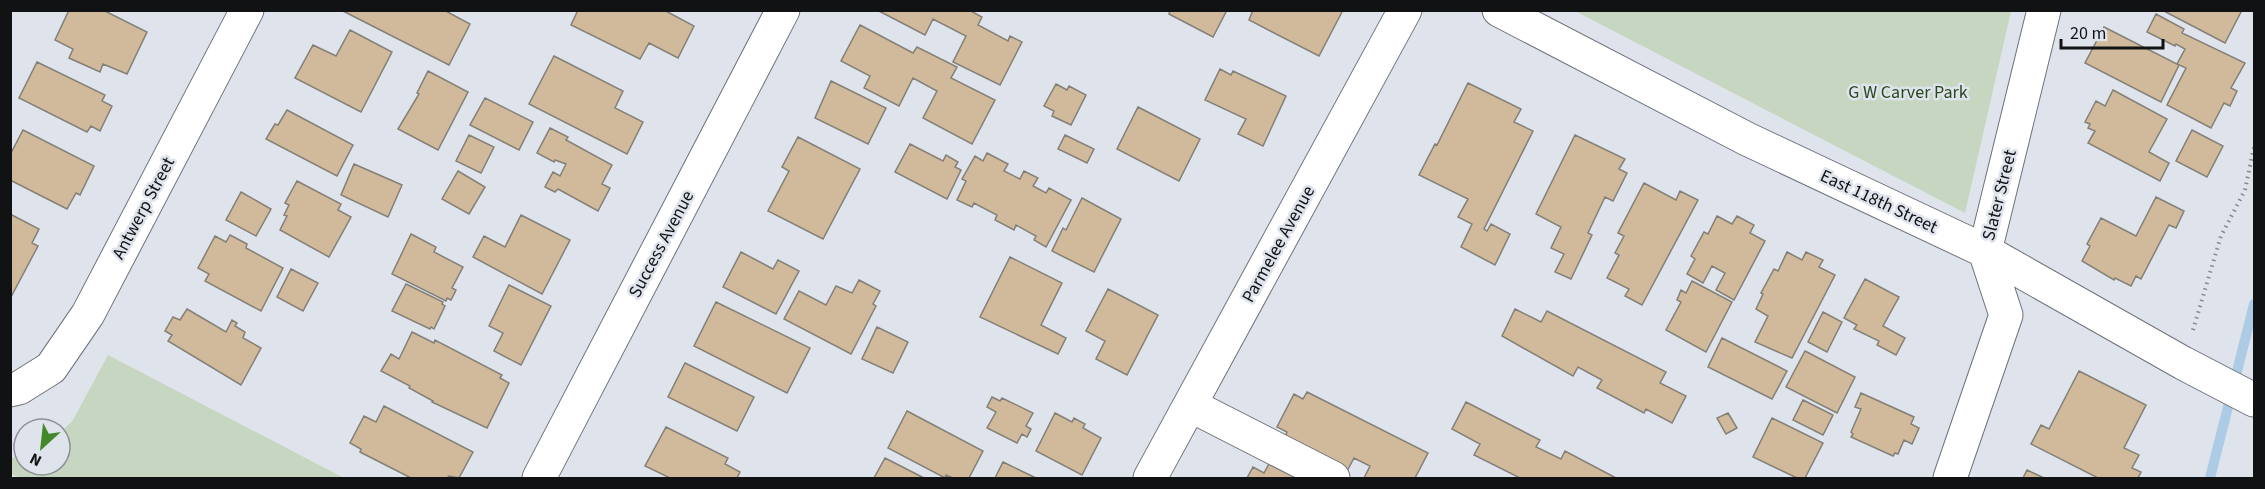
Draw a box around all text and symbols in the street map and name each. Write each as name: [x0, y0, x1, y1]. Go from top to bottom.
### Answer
scale bar: [2061, 12, 2163, 50]
text: 20 m: [2070, 21, 2106, 46]
park label: G W Carver Park: [1848, 80, 1968, 105]
street label: Slater Street: [1976, 147, 2023, 243]
street label: Antwerp Street: [106, 153, 181, 264]
street label: East 118th Street: [1816, 163, 1942, 240]
street label: Parmelee Avenue: [1236, 181, 1321, 307]
street label: Success Avenue: [623, 186, 700, 302]
north arrow: [12, 417, 72, 477]
text: N: [26, 447, 45, 472]

